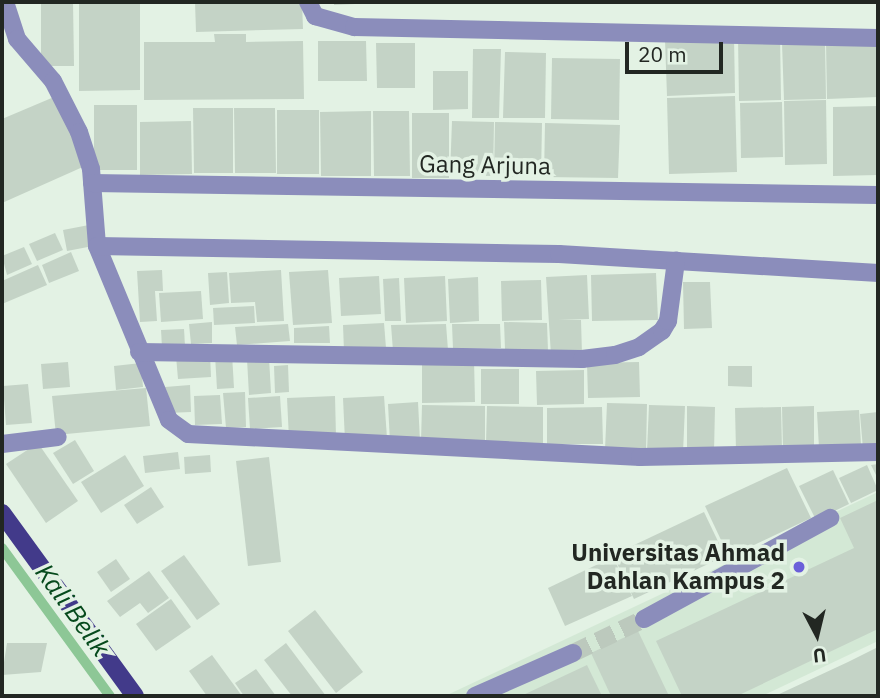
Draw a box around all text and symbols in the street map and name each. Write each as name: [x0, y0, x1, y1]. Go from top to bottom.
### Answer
scale bar: [628, 28, 726, 72]
text: 20 m: [638, 40, 687, 68]
street label: Gang Arjuna: [419, 149, 551, 181]
place label: Universitas Ahmad Dahlan Kampus 2: [571, 539, 785, 595]
water label: Kali Belik: [29, 558, 117, 662]
marker: Universitas Ahmad Dahlan Kampus 2: [791, 559, 807, 575]
north arrow: [782, 600, 852, 670]
text: U: [812, 643, 828, 669]

